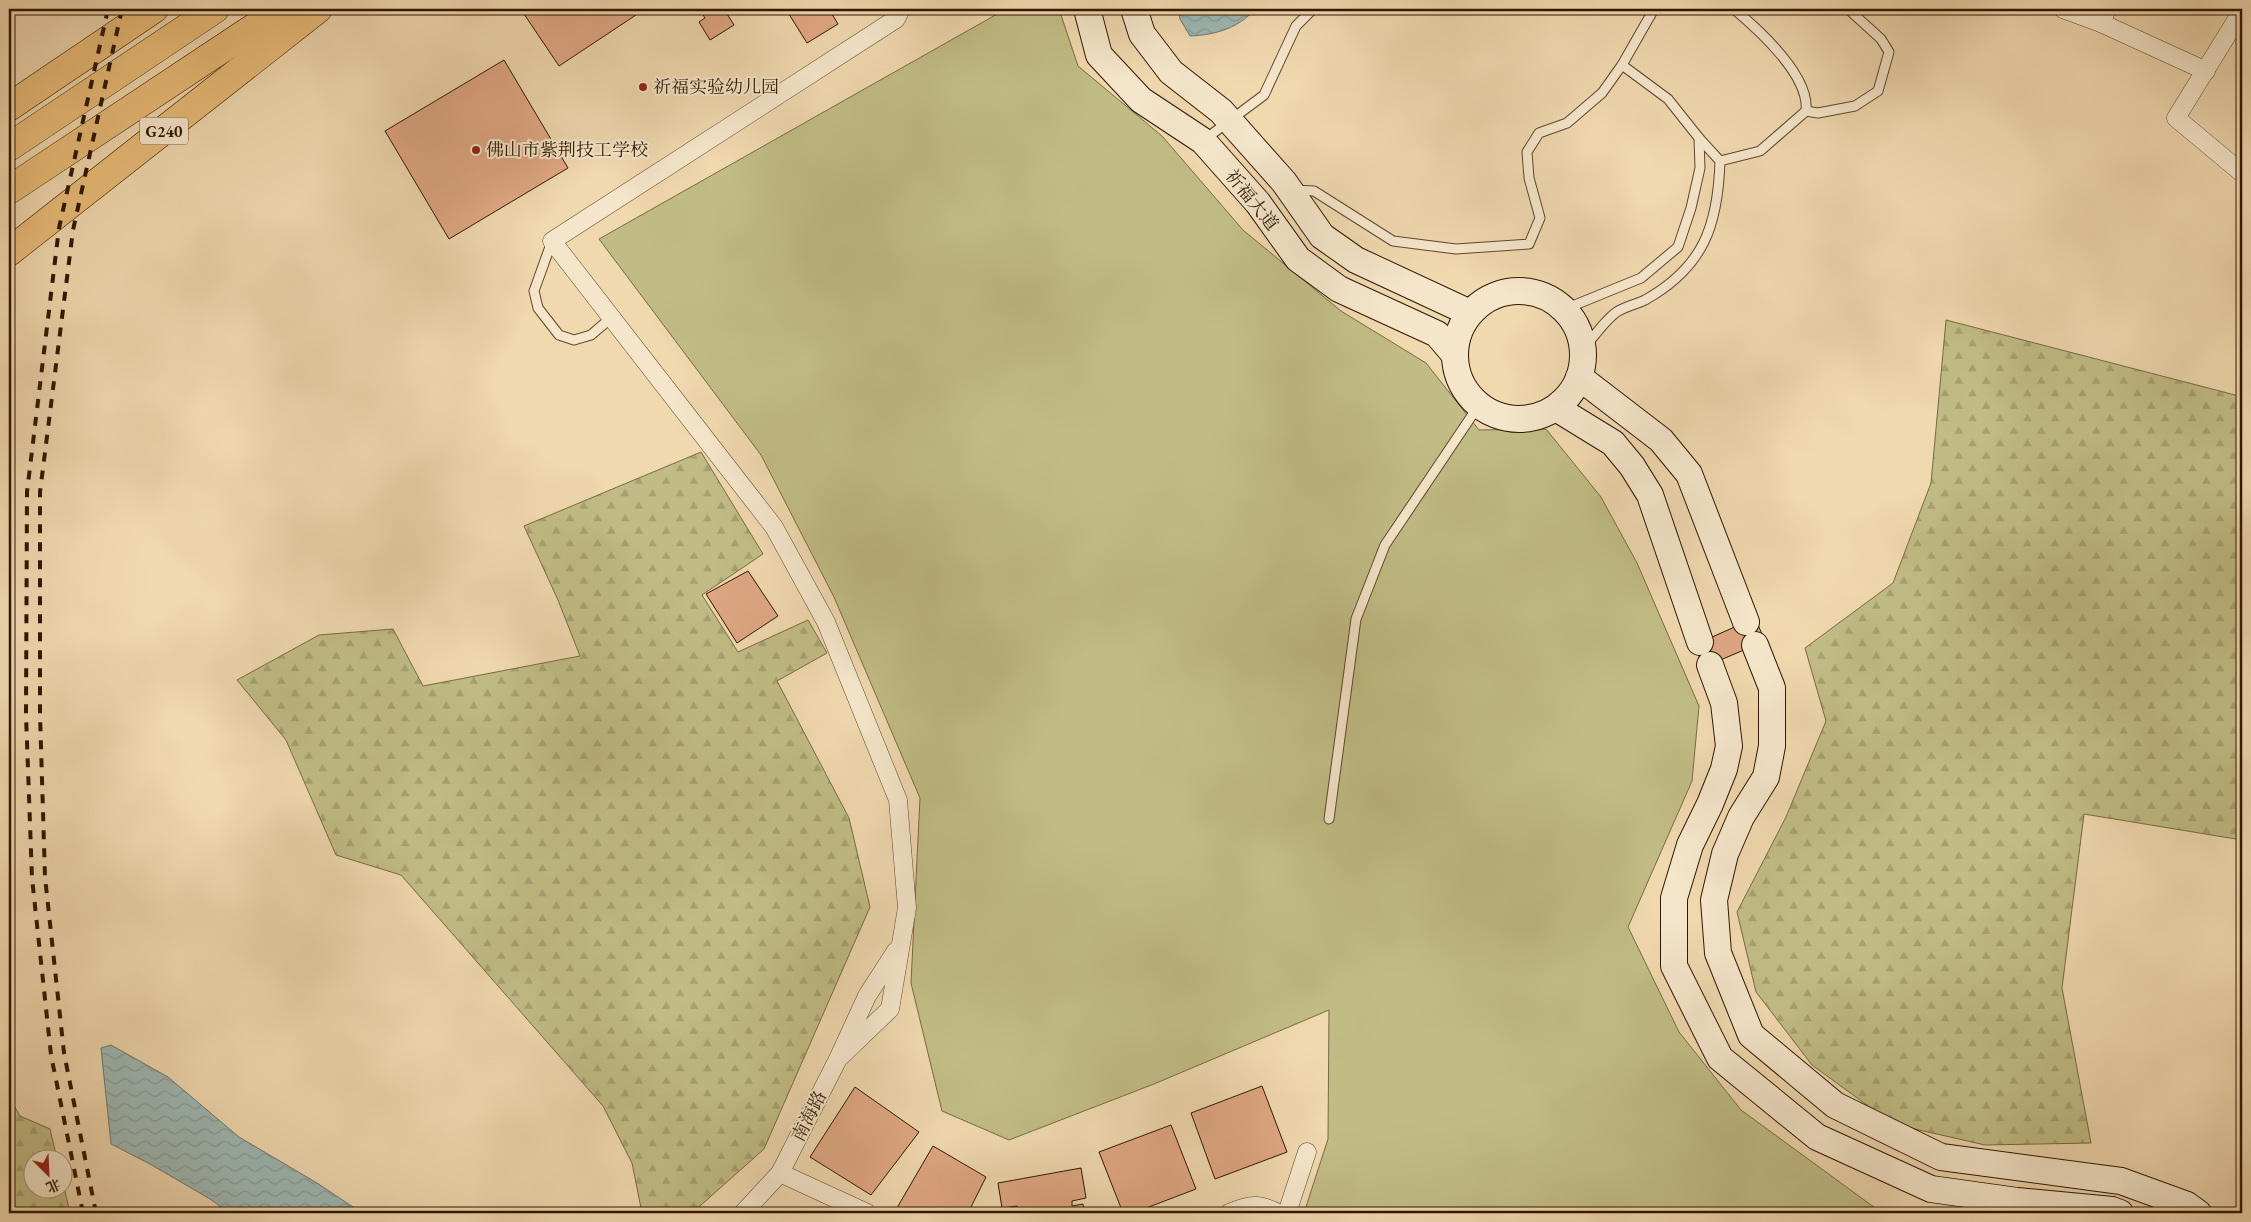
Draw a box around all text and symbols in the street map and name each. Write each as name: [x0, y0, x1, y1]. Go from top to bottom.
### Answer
place label: 祈福实验幼儿园: [653, 75, 779, 98]
marker: 祈福实验幼儿园: [637, 81, 649, 93]
road number: G240: [140, 118, 188, 144]
place label: 佛山市紫荆技工学校: [486, 138, 648, 161]
marker: 佛山市紫荆技工学校: [470, 144, 482, 156]
street label: 祈福大道: [1221, 164, 1284, 235]
street label: 南海路: [786, 1086, 831, 1145]
north arrow: [22, 1150, 72, 1200]
text: 北: [43, 1175, 63, 1197]

